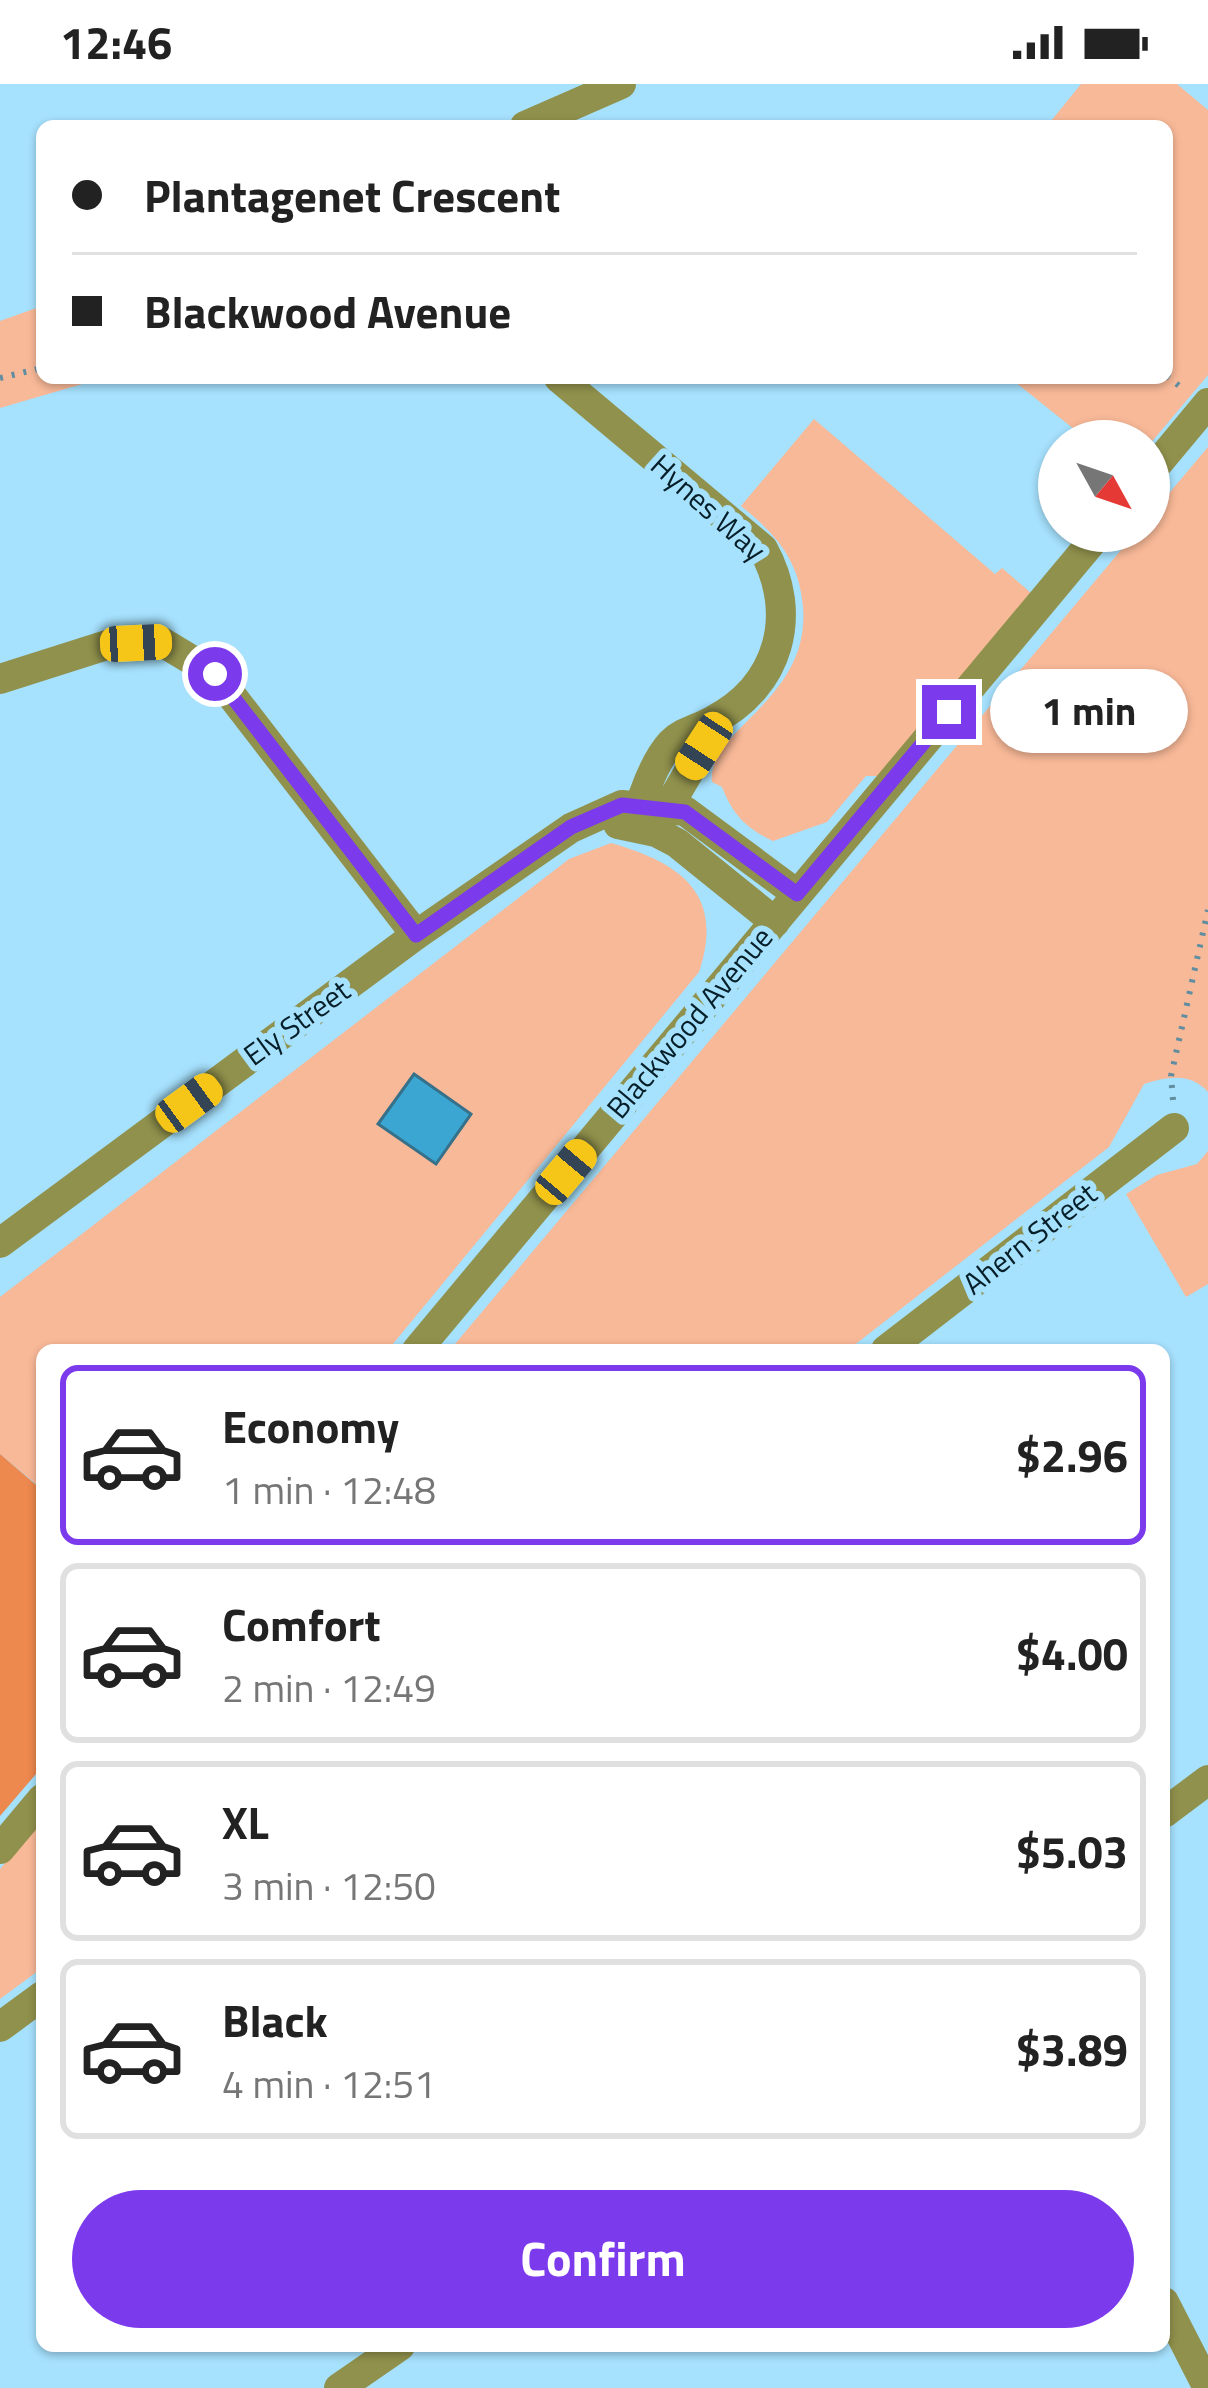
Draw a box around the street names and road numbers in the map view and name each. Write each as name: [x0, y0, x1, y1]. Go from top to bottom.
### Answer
street label: Hynes Way: [640, 443, 777, 572]
street label: Blackwood Avenue: [595, 916, 784, 1129]
street label: Ely Street: [234, 967, 360, 1077]
street label: Ahern Street: [952, 1171, 1107, 1305]

